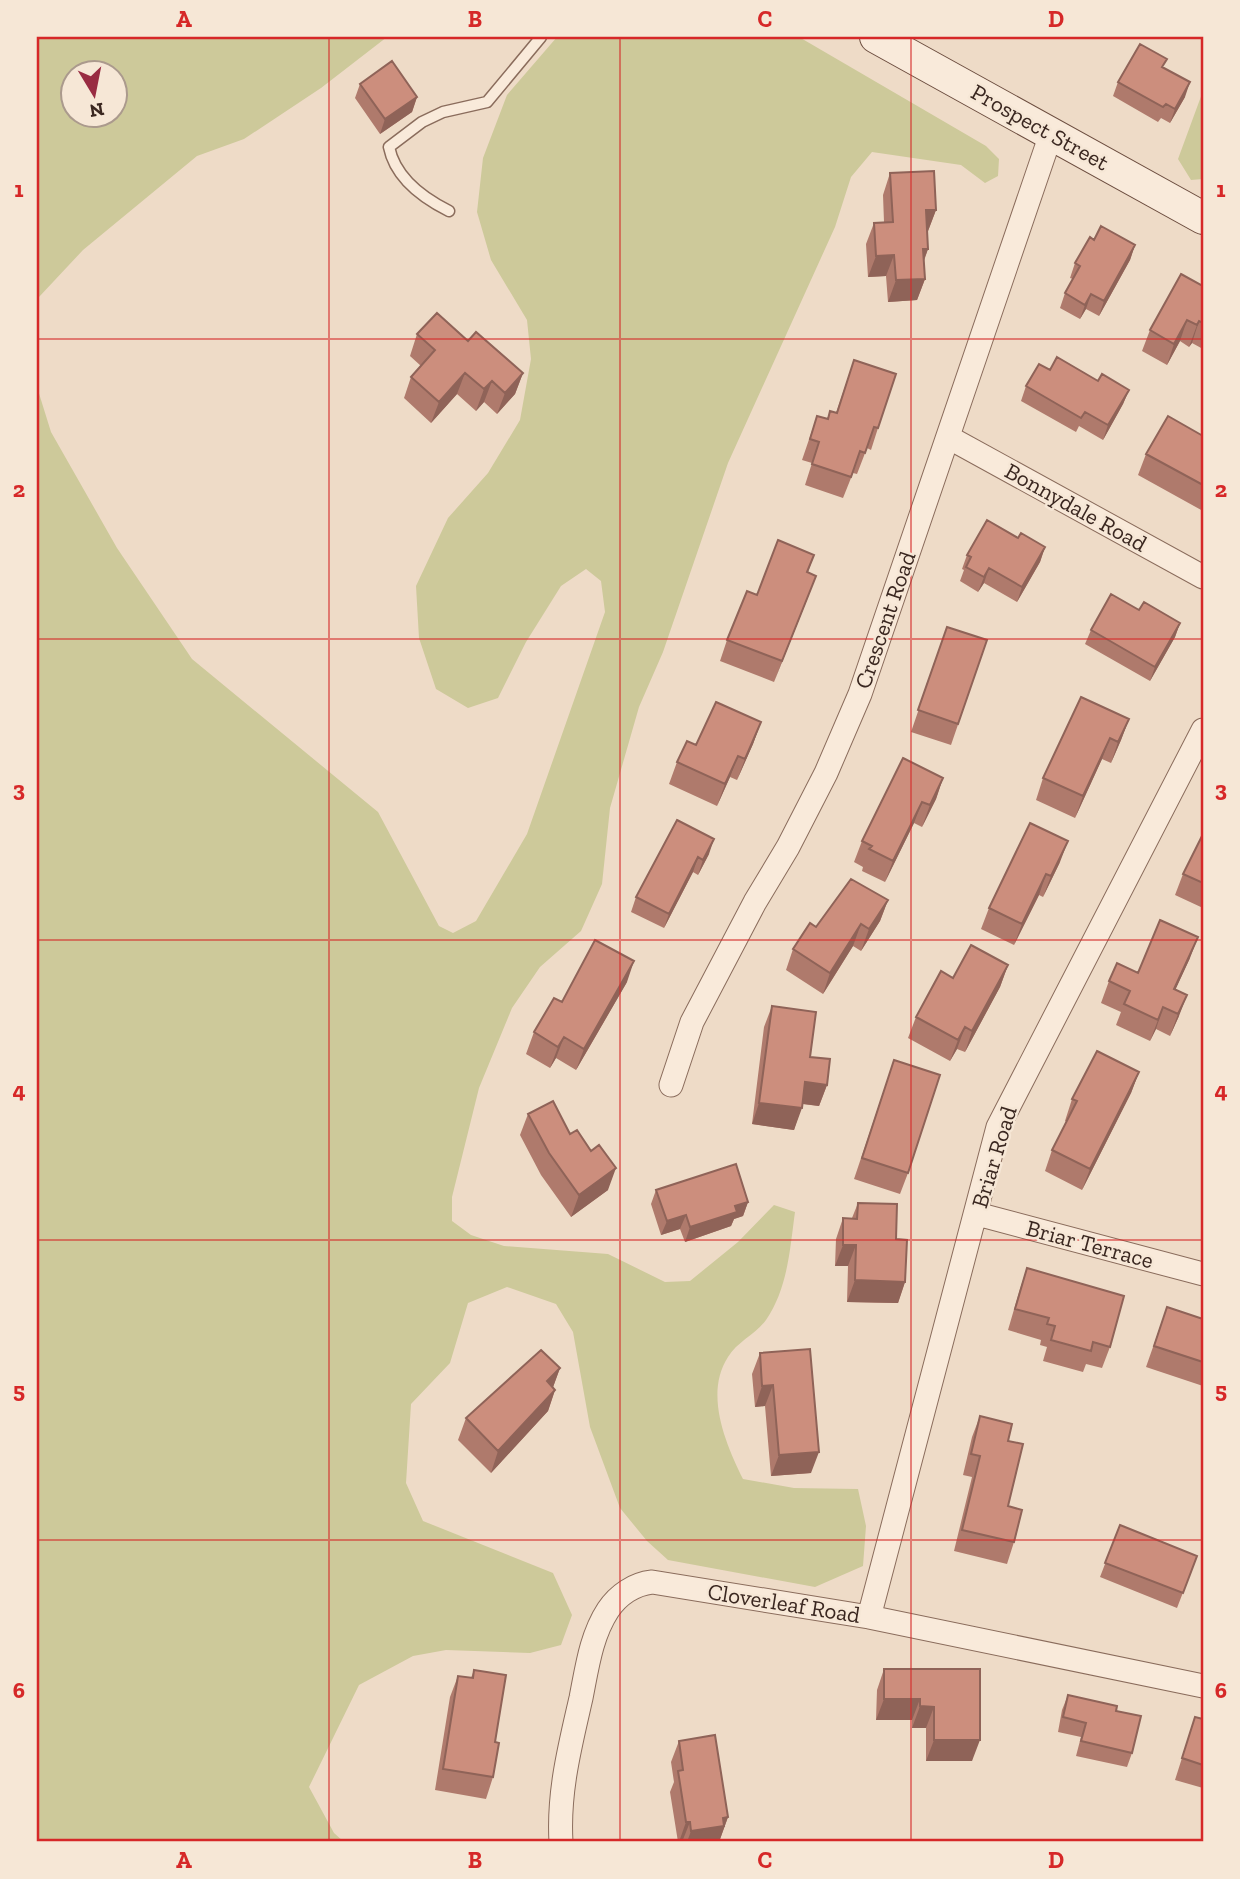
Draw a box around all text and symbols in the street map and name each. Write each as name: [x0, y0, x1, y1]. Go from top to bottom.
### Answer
text: A: [176, 5, 192, 33]
text: B: [468, 5, 482, 33]
text: C: [758, 5, 772, 33]
text: D: [1048, 5, 1064, 33]
north arrow: [60, 60, 130, 130]
street label: Prospect Street: [966, 78, 1114, 177]
text: N: [88, 98, 106, 123]
text: 1: [14, 175, 24, 203]
text: 1: [1216, 175, 1226, 203]
street label: Bonnydale Road: [1000, 456, 1152, 558]
text: 2: [13, 475, 25, 503]
text: 2: [1215, 475, 1227, 503]
street label: Crescent Road: [848, 547, 922, 692]
text: 3: [13, 775, 25, 803]
text: 3: [1215, 775, 1227, 803]
text: 4: [12, 1076, 26, 1104]
text: 4: [1214, 1076, 1228, 1104]
street label: Briar Road: [965, 1102, 1023, 1211]
street label: Briar Terrace: [1023, 1214, 1157, 1274]
text: 5: [13, 1376, 25, 1404]
text: 5: [1215, 1376, 1227, 1404]
street label: Cloverleaf Road: [706, 1577, 863, 1629]
text: 6: [13, 1676, 25, 1704]
text: 6: [1215, 1676, 1227, 1704]
text: A: [176, 1846, 192, 1874]
text: B: [468, 1846, 482, 1874]
text: C: [758, 1846, 772, 1874]
text: D: [1048, 1846, 1064, 1874]

